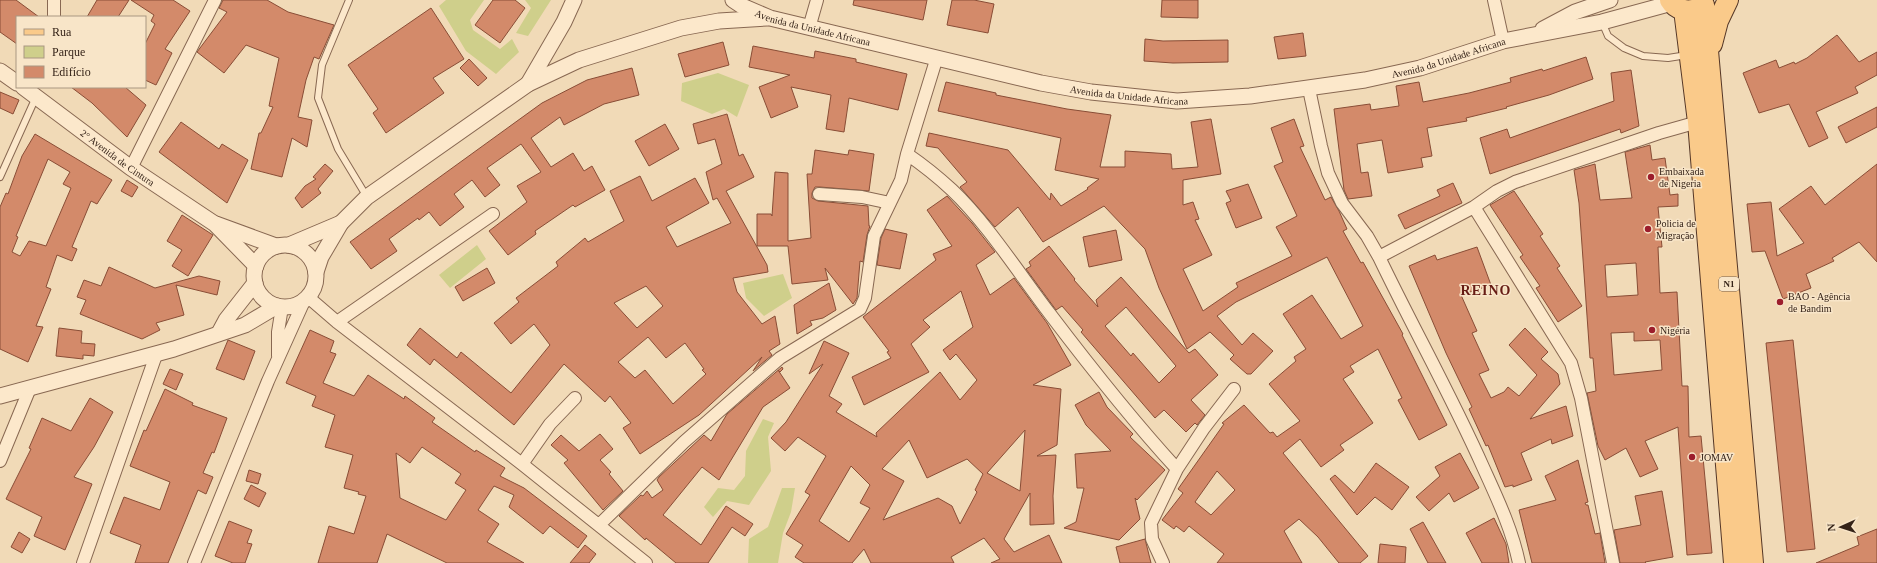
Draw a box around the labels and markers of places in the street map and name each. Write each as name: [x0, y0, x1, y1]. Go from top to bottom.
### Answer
place label: Embaixada de Nigeria: [1659, 166, 1705, 189]
marker: Embaixada de Nigeria: [1646, 172, 1656, 182]
place label: Policia de Migração: [1656, 218, 1696, 241]
marker: Policia de Migração: [1643, 224, 1653, 234]
place label: BAO - Agência de Bandim: [1788, 291, 1851, 314]
marker: BAO - Agência de Bandim: [1775, 297, 1785, 307]
marker: Nigéria: [1647, 325, 1657, 335]
place label: Nigéria: [1660, 325, 1691, 336]
marker: JOMAV: [1687, 452, 1697, 462]
place label: JOMAV: [1700, 452, 1734, 463]

